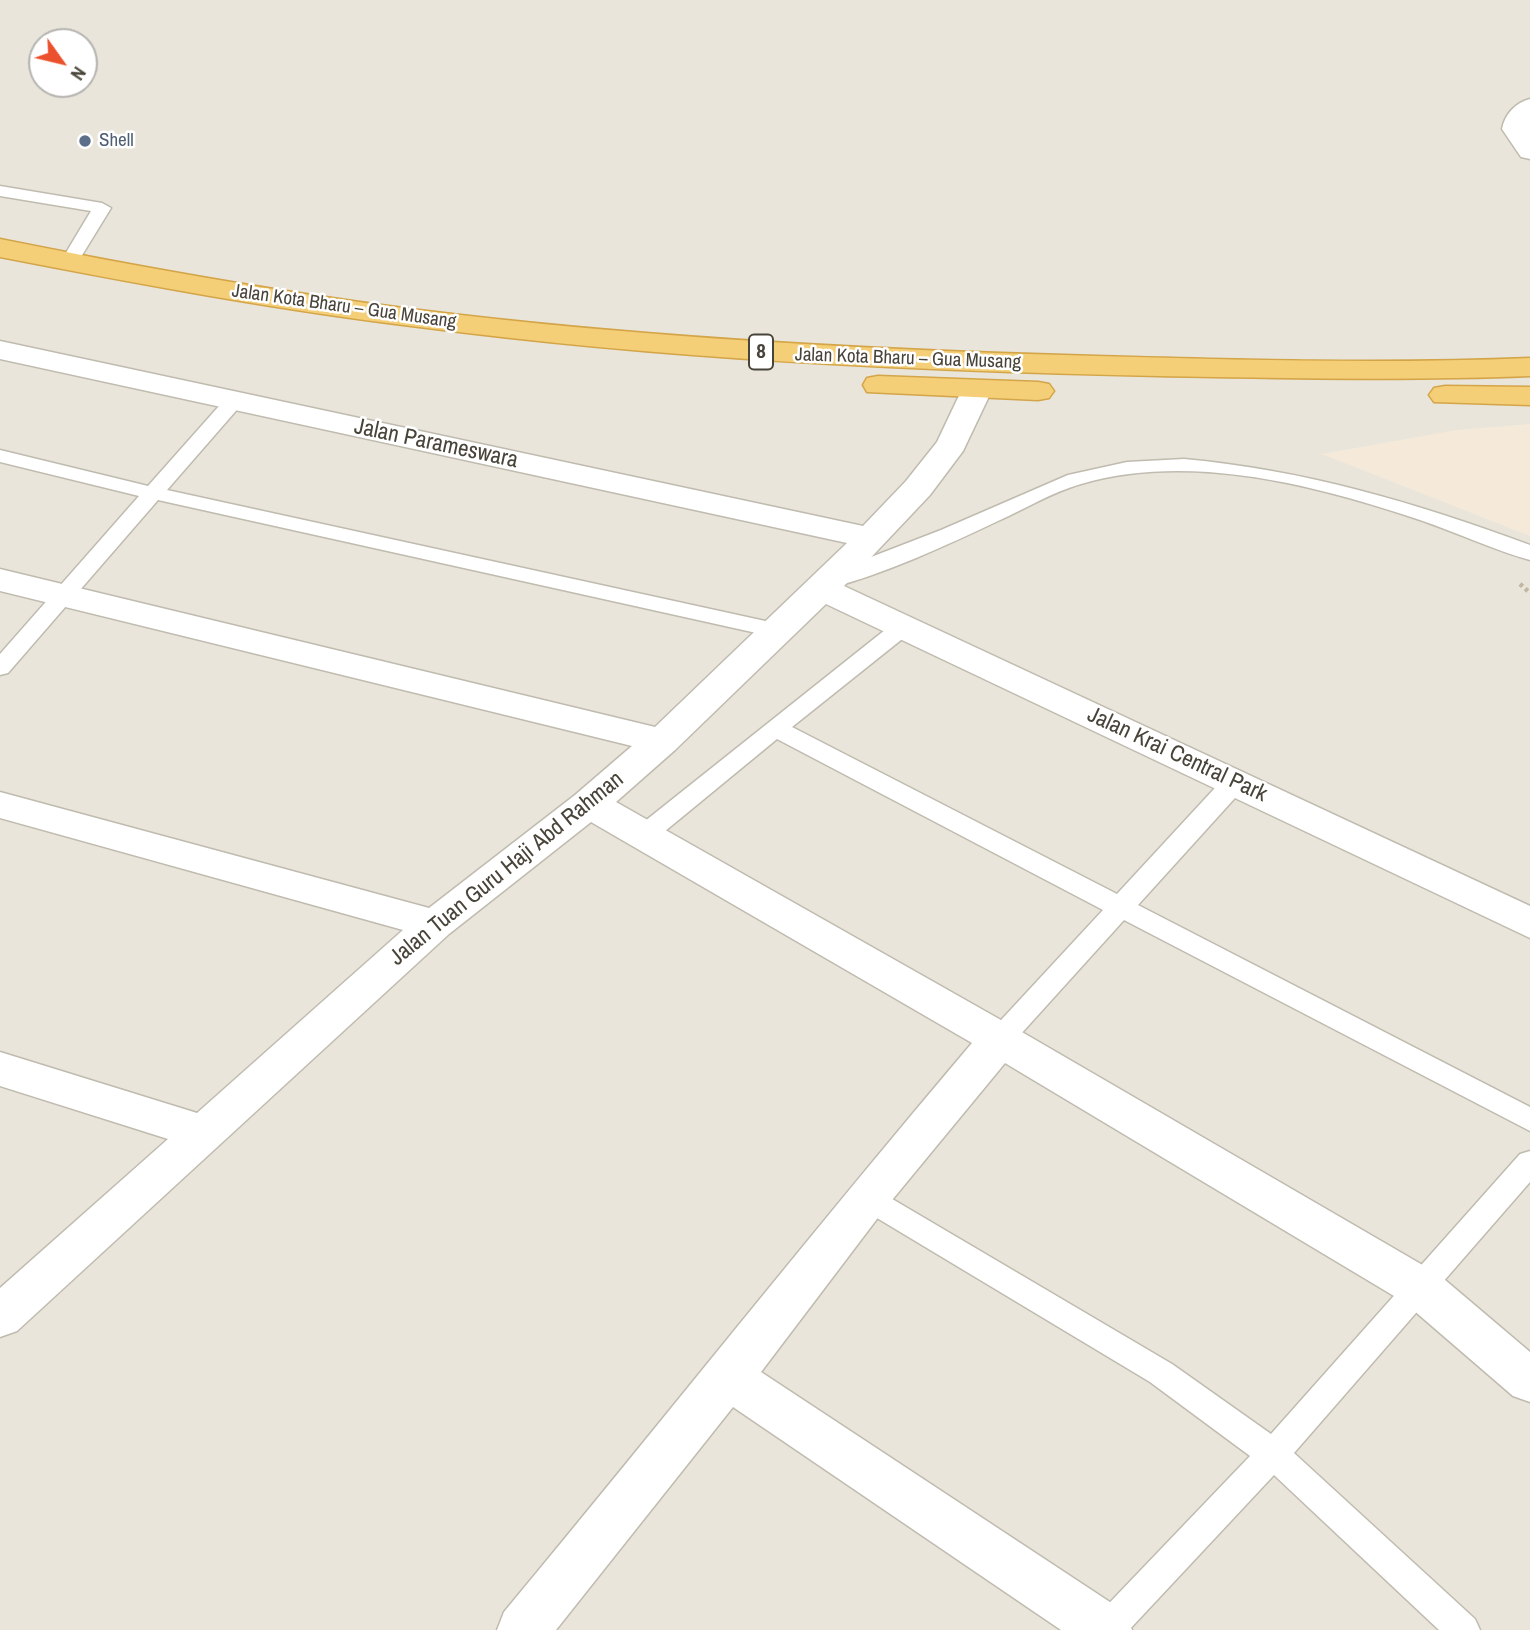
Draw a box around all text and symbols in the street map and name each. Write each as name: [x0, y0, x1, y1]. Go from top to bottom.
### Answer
north arrow: [28, 28, 98, 98]
text: N: [65, 62, 93, 86]
place label: Shell: [99, 130, 134, 152]
marker: Shell: [77, 133, 93, 149]
street label: Jalan Kota Bharu – Gua Musang: [230, 280, 458, 334]
road number: 8: [749, 334, 773, 370]
street label: Jalan Kota Bharu – Gua Musang: [795, 344, 1021, 374]
street label: Jalan Parameswara: [352, 413, 520, 475]
street label: Jalan Krai Central Park: [1083, 701, 1271, 809]
street label: Jalan Tuan Guru Haji Abd Rahman: [384, 766, 630, 972]

